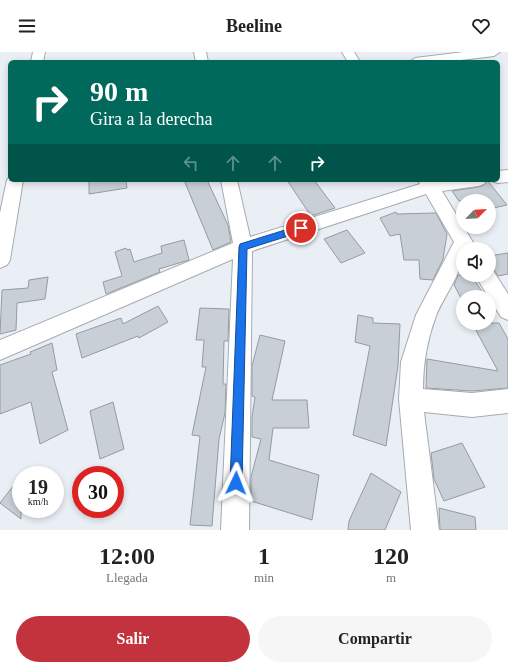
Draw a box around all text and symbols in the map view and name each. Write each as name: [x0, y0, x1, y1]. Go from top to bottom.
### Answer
icon: menu: [16, 15, 38, 37]
icon: heart: [470, 15, 492, 37]
text: Beeline: [226, 16, 282, 36]
icon: right: [24, 76, 76, 128]
text: 90 m: [90, 76, 148, 107]
text: Gira a la derecha: [90, 109, 212, 129]
icon: left: [180, 152, 202, 174]
icon: ahead: [222, 152, 244, 174]
icon: ahead: [264, 152, 286, 174]
icon: right: [306, 152, 328, 174]
north arrow: [456, 194, 496, 234]
map controls: [456, 194, 496, 330]
pin: [284, 211, 318, 245]
icon: arrive: [290, 217, 312, 239]
button: sound: [456, 242, 496, 282]
button: search: [456, 290, 496, 330]
position arrow: [215, 462, 257, 504]
speed limit sign: 30: [72, 466, 124, 518]
text: 19: [28, 476, 48, 498]
text: km/h: [28, 496, 48, 507]
text: 12:00: [99, 543, 155, 569]
text: 1: [258, 543, 270, 569]
text: 120: [373, 543, 409, 569]
text: Llegada: [106, 570, 148, 585]
text: min: [254, 570, 274, 585]
text: m: [386, 570, 396, 585]
button: Salir: [16, 616, 250, 662]
button: Compartir: [258, 616, 492, 662]

